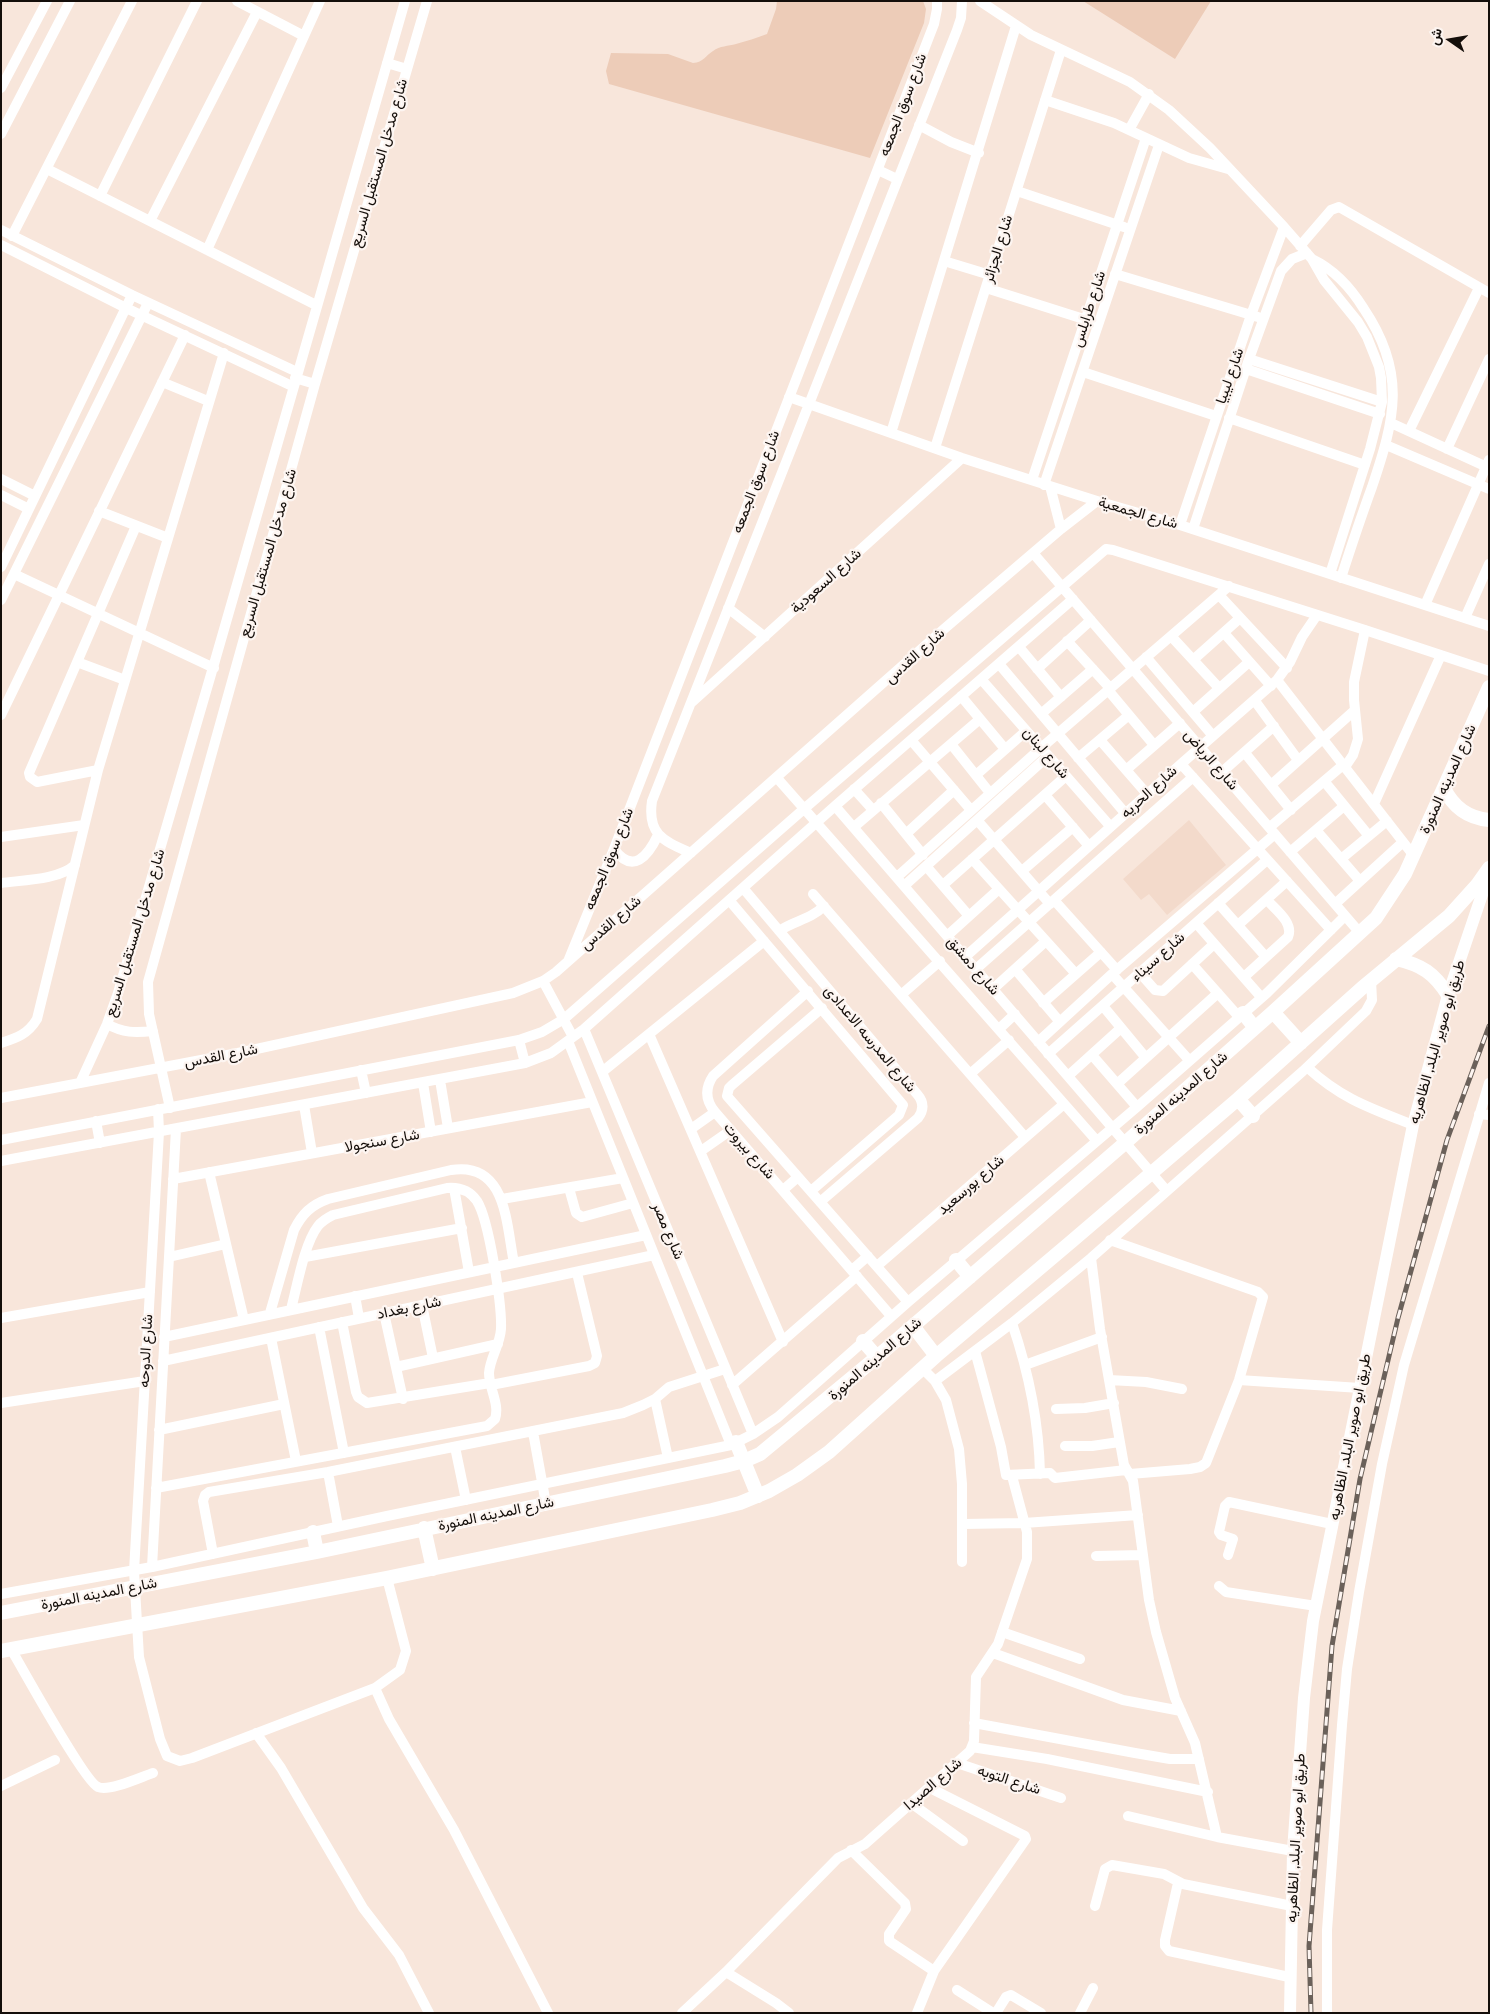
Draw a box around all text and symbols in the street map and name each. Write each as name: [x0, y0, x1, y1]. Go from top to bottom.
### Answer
north arrow: [1425, 15, 1475, 65]
text: ش: [1425, 26, 1446, 47]
street label: شارع سوق الجمعه: [875, 51, 931, 159]
street label: شارع مدخل المستقبل السريع: [346, 77, 412, 249]
street label: شارع الجزائر: [979, 213, 1017, 285]
street label: شارع طرابلس: [1068, 269, 1110, 349]
street label: شارع ليبيا: [1212, 346, 1248, 406]
street label: شارع سوق الجمعه: [728, 428, 784, 536]
street label: شارع مدخل المستقبل السريع: [235, 467, 301, 639]
street label: شارع الجمعية: [1096, 493, 1180, 533]
street label: شارع السعودية: [787, 545, 865, 617]
street label: شارع القدس: [881, 624, 949, 688]
street label: شارع المدينه المنورة: [1416, 721, 1480, 837]
street label: شارع لبنان: [1019, 724, 1073, 782]
street label: شارع الرياض: [1180, 726, 1242, 794]
street label: شارع الحريه: [1117, 762, 1181, 822]
street label: شارع سوق الجمعه: [580, 805, 638, 913]
street label: شارع مدخل المستقبل السريع: [101, 847, 169, 1019]
street label: شارع القدس: [577, 892, 645, 954]
street label: شارع سيناء: [1128, 928, 1188, 986]
street label: شارع دمشق: [943, 933, 1003, 999]
street label: طريق ابو صوير البلد, الظاهريه: [1405, 958, 1469, 1126]
street label: شارع المدرسه الاعدادى: [820, 982, 920, 1096]
street label: شارع القدس: [183, 1040, 259, 1072]
street label: شارع المدينه المنورة: [1131, 1048, 1231, 1138]
street label: شارع بيروت: [719, 1119, 779, 1183]
street label: شارع سنجولا: [343, 1126, 421, 1156]
street label: شارع بورسعيد: [934, 1151, 1008, 1219]
street label: شارع مصر: [648, 1200, 688, 1262]
street label: شارع بغداد: [375, 1292, 443, 1324]
street label: شارع الدوحه: [135, 1314, 157, 1388]
street label: شارع المدينه المنورة: [825, 1314, 925, 1404]
street label: طريق ابو صوير البلد, الظاهريه: [1325, 1352, 1375, 1522]
street label: شارع المدينه المنورة: [436, 1493, 556, 1535]
street label: شارع المدينه المنورة: [39, 1574, 159, 1614]
street label: طريق ابو صوير البلد, الظاهريه: [1283, 1753, 1309, 1923]
street label: شارع الصيدا: [900, 1754, 966, 1814]
street label: شارع التوبه: [975, 1761, 1043, 1799]

